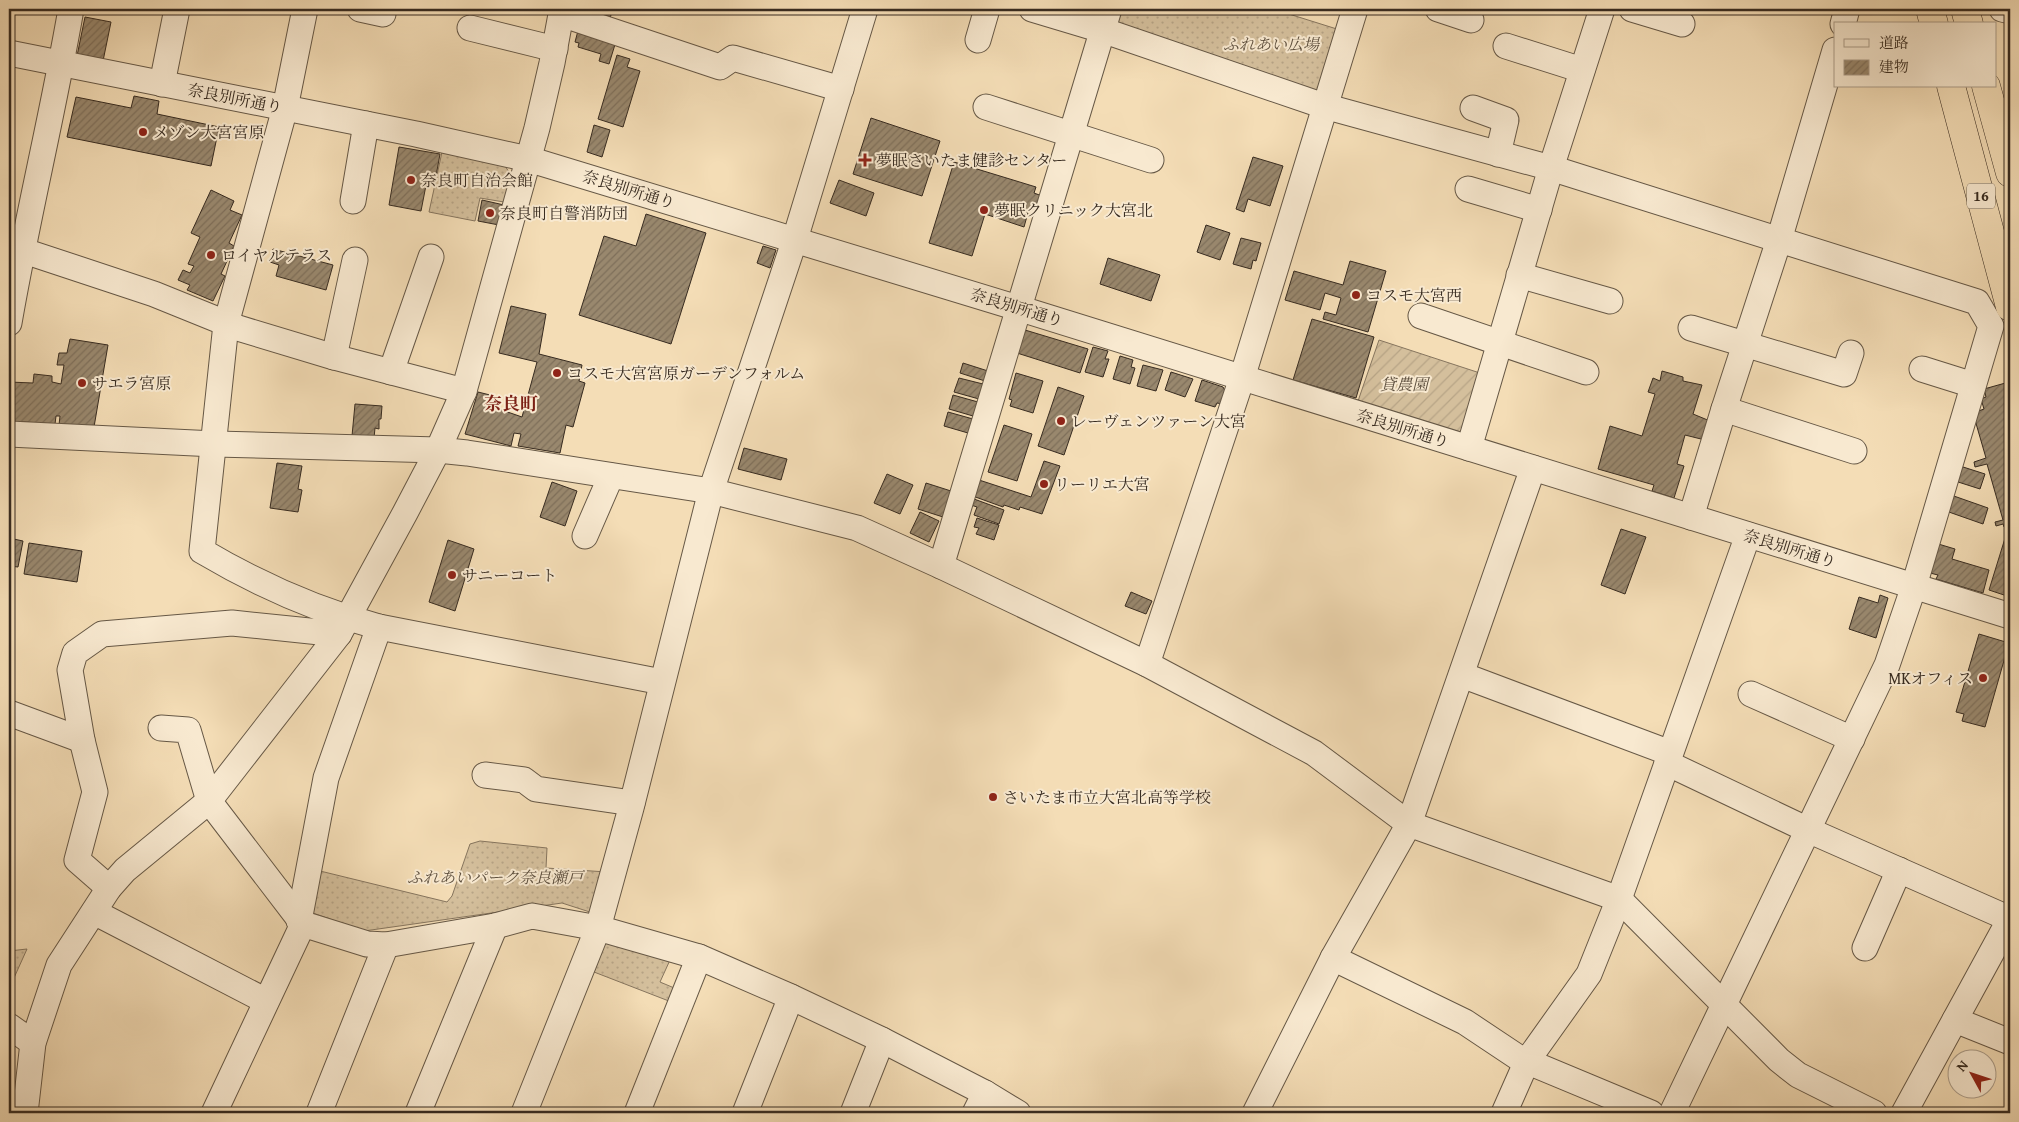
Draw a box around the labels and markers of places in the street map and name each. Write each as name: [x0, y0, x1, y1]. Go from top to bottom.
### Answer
place label: メゾン大宮宮原: [153, 120, 265, 144]
marker: メゾン大宮宮原: [137, 126, 149, 138]
place label: 夢眠さいたま健診センター: [876, 148, 1067, 172]
marker: 夢眠さいたま健診センター: [858, 153, 872, 167]
place label: 奈良町自治会館: [421, 168, 533, 192]
marker: 奈良町自治会館: [405, 174, 417, 186]
place label: 夢眠クリニック大宮北: [994, 198, 1153, 222]
place label: 奈良町自警消防団: [500, 201, 628, 225]
marker: 夢眠クリニック大宮北: [978, 204, 990, 216]
marker: 奈良町自警消防団: [484, 207, 496, 219]
place label: ロイヤルテラス: [221, 243, 332, 267]
marker: ロイヤルテラス: [205, 249, 217, 261]
place label: コスモ大宮西: [1366, 283, 1462, 307]
marker: コスモ大宮西: [1350, 289, 1362, 301]
place label: コスモ大宮宮原ガーデンフォルム: [567, 361, 805, 385]
marker: コスモ大宮宮原ガーデンフォルム: [551, 367, 563, 379]
place label: サエラ宮原: [92, 371, 171, 395]
marker: サエラ宮原: [76, 377, 88, 389]
place label: レーヴェンツァーン大宮: [1071, 409, 1246, 433]
marker: レーヴェンツァーン大宮: [1055, 415, 1067, 427]
place label: リーリエ大宮: [1054, 472, 1150, 496]
marker: リーリエ大宮: [1038, 478, 1050, 490]
place label: サニーコート: [462, 563, 557, 587]
marker: サニーコート: [446, 569, 458, 581]
place label: MKオフィス: [1888, 666, 1973, 690]
marker: MKオフィス: [1977, 672, 1989, 684]
place label: さいたま市立大宮北高等学校: [1003, 785, 1211, 809]
marker: さいたま市立大宮北高等学校: [987, 791, 999, 803]

